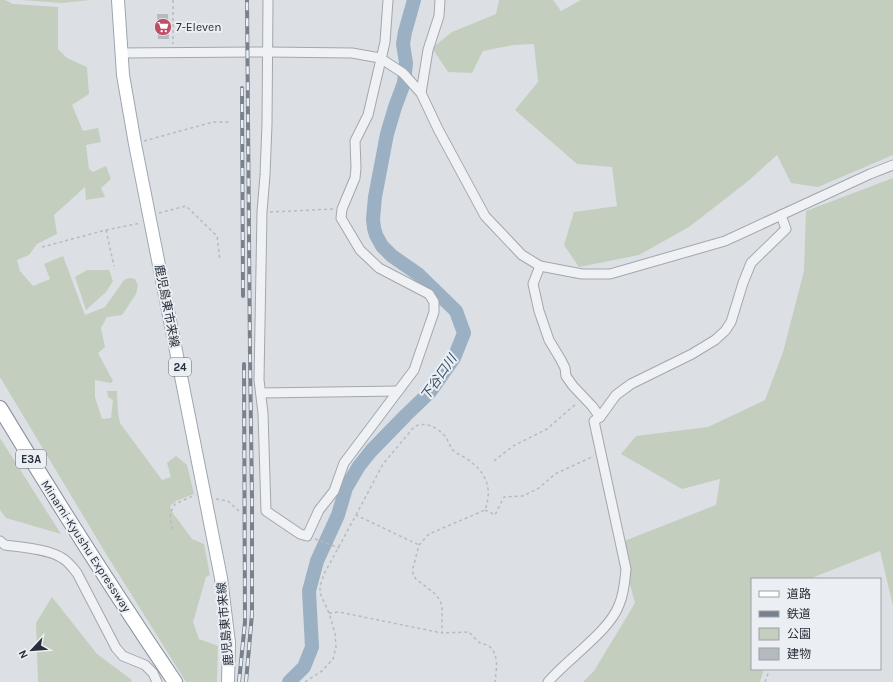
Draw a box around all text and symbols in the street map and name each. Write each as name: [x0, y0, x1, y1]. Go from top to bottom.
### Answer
supermarket icon: 7-Eleven: [153, 17, 173, 37]
place label: 7-Eleven: [176, 20, 222, 34]
street label: 鹿児島東市来線: [152, 263, 182, 349]
water label: 下谷口川: [417, 350, 461, 403]
road number: 24: [169, 358, 191, 376]
road number: E3A: [16, 450, 46, 468]
street label: Minami-Kyushu Expressway: [38, 477, 134, 615]
legend: [751, 578, 881, 670]
street label: 鹿児島東市来線: [214, 582, 236, 666]
text: 道路: [787, 587, 811, 601]
text: 鉄道: [787, 607, 811, 621]
text: 公園: [787, 627, 811, 641]
north arrow: [12, 630, 52, 670]
text: 建物: [787, 647, 811, 661]
text: N: [16, 648, 31, 661]

